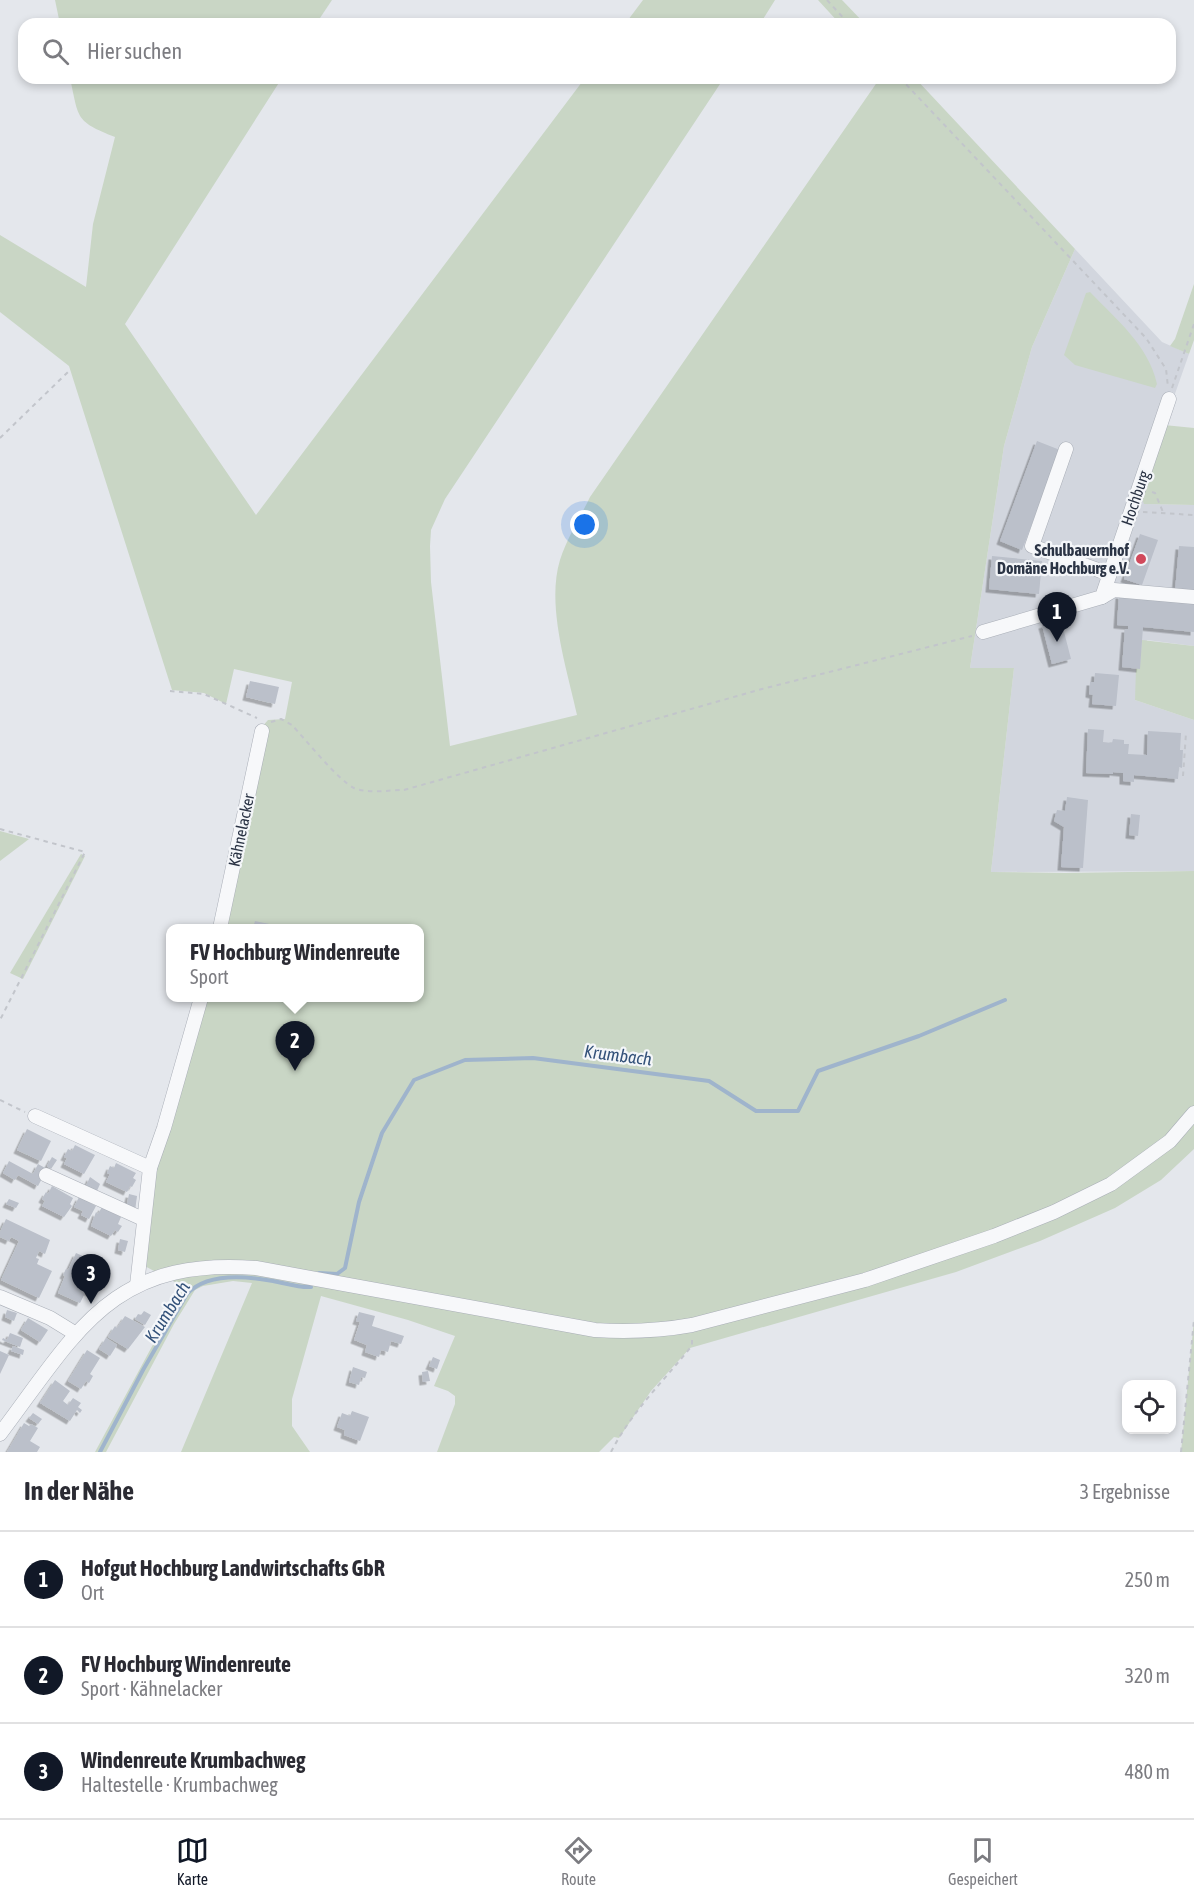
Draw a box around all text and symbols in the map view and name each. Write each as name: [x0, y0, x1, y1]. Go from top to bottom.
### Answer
search box: [18, 18, 1176, 84]
icon: search: [39, 35, 72, 68]
text: Hier suchen: [87, 38, 182, 64]
street label: Hochburg: [1117, 468, 1154, 528]
your location: [570, 510, 599, 539]
place label: Schulbauernhof Domäne Hochburg e.V.: [997, 541, 1130, 577]
marker: Schulbauernhof Domäne Hochburg e.V.: [1134, 552, 1148, 566]
pin: 1: [1038, 592, 1076, 642]
street label: Kähnelacker: [224, 792, 258, 868]
popup: [166, 924, 424, 1002]
text: FV Hochburg Windenreute: [190, 939, 400, 965]
text: Sport: [190, 965, 229, 988]
pin: 2: [276, 1022, 314, 1071]
water label: Krumbach: [583, 1040, 653, 1070]
pin: 3: [72, 1254, 110, 1304]
water label: Krumbach: [140, 1277, 194, 1346]
map controls: [1122, 1380, 1176, 1434]
button: locate: [1122, 1380, 1176, 1434]
text: In der Nähe: [24, 1476, 134, 1506]
text: 3 Ergebnisse: [1080, 1480, 1170, 1503]
text: Hofgut Hochburg Landwirtschafts GbR: [81, 1555, 385, 1581]
text: 1: [39, 1568, 48, 1591]
text: 250 m: [1125, 1568, 1170, 1591]
text: Ort: [81, 1581, 104, 1604]
text: FV Hochburg Windenreute: [81, 1651, 291, 1677]
text: 2: [39, 1664, 48, 1687]
text: 320 m: [1125, 1664, 1170, 1687]
text: Sport · Kähnelacker: [81, 1677, 222, 1700]
text: Windenreute Krumbachweg: [81, 1747, 306, 1773]
text: 3: [39, 1760, 48, 1783]
text: 480 m: [1125, 1760, 1170, 1783]
text: Haltestelle · Krumbachweg: [81, 1773, 278, 1796]
tab: Karte: [176, 1834, 209, 1888]
tab: Route: [561, 1834, 596, 1888]
tab: Gespeichert: [948, 1834, 1018, 1888]

